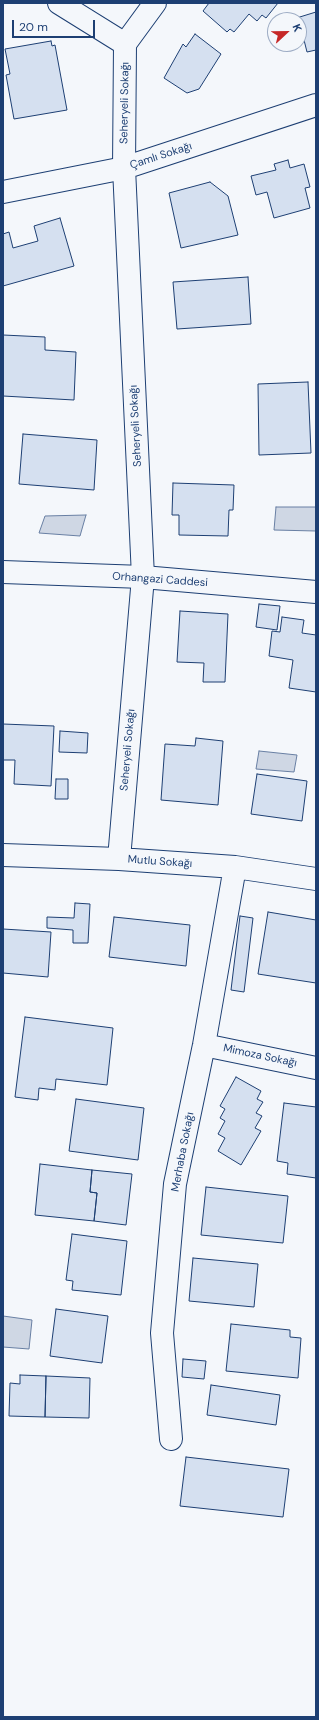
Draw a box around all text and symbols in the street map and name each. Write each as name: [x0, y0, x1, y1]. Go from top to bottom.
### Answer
scale bar: [14, 12, 97, 38]
north arrow: [267, 12, 307, 52]
text: 20 m: [19, 19, 48, 35]
text: K: [289, 22, 305, 34]
street label: Seheryeli Sokağı: [118, 62, 132, 144]
street label: Çamlı Sokağı: [128, 140, 194, 172]
street label: Seheryeli Sokağı: [127, 385, 145, 467]
street label: Orhangazi Caddesi: [112, 570, 208, 590]
street label: Seheryeli Sokağı: [118, 709, 138, 791]
street label: Mutlu Sokağı: [127, 853, 193, 871]
street label: Mimoza Sokağı: [222, 1042, 298, 1070]
street label: Merhaba Sokağı: [169, 1111, 197, 1193]

